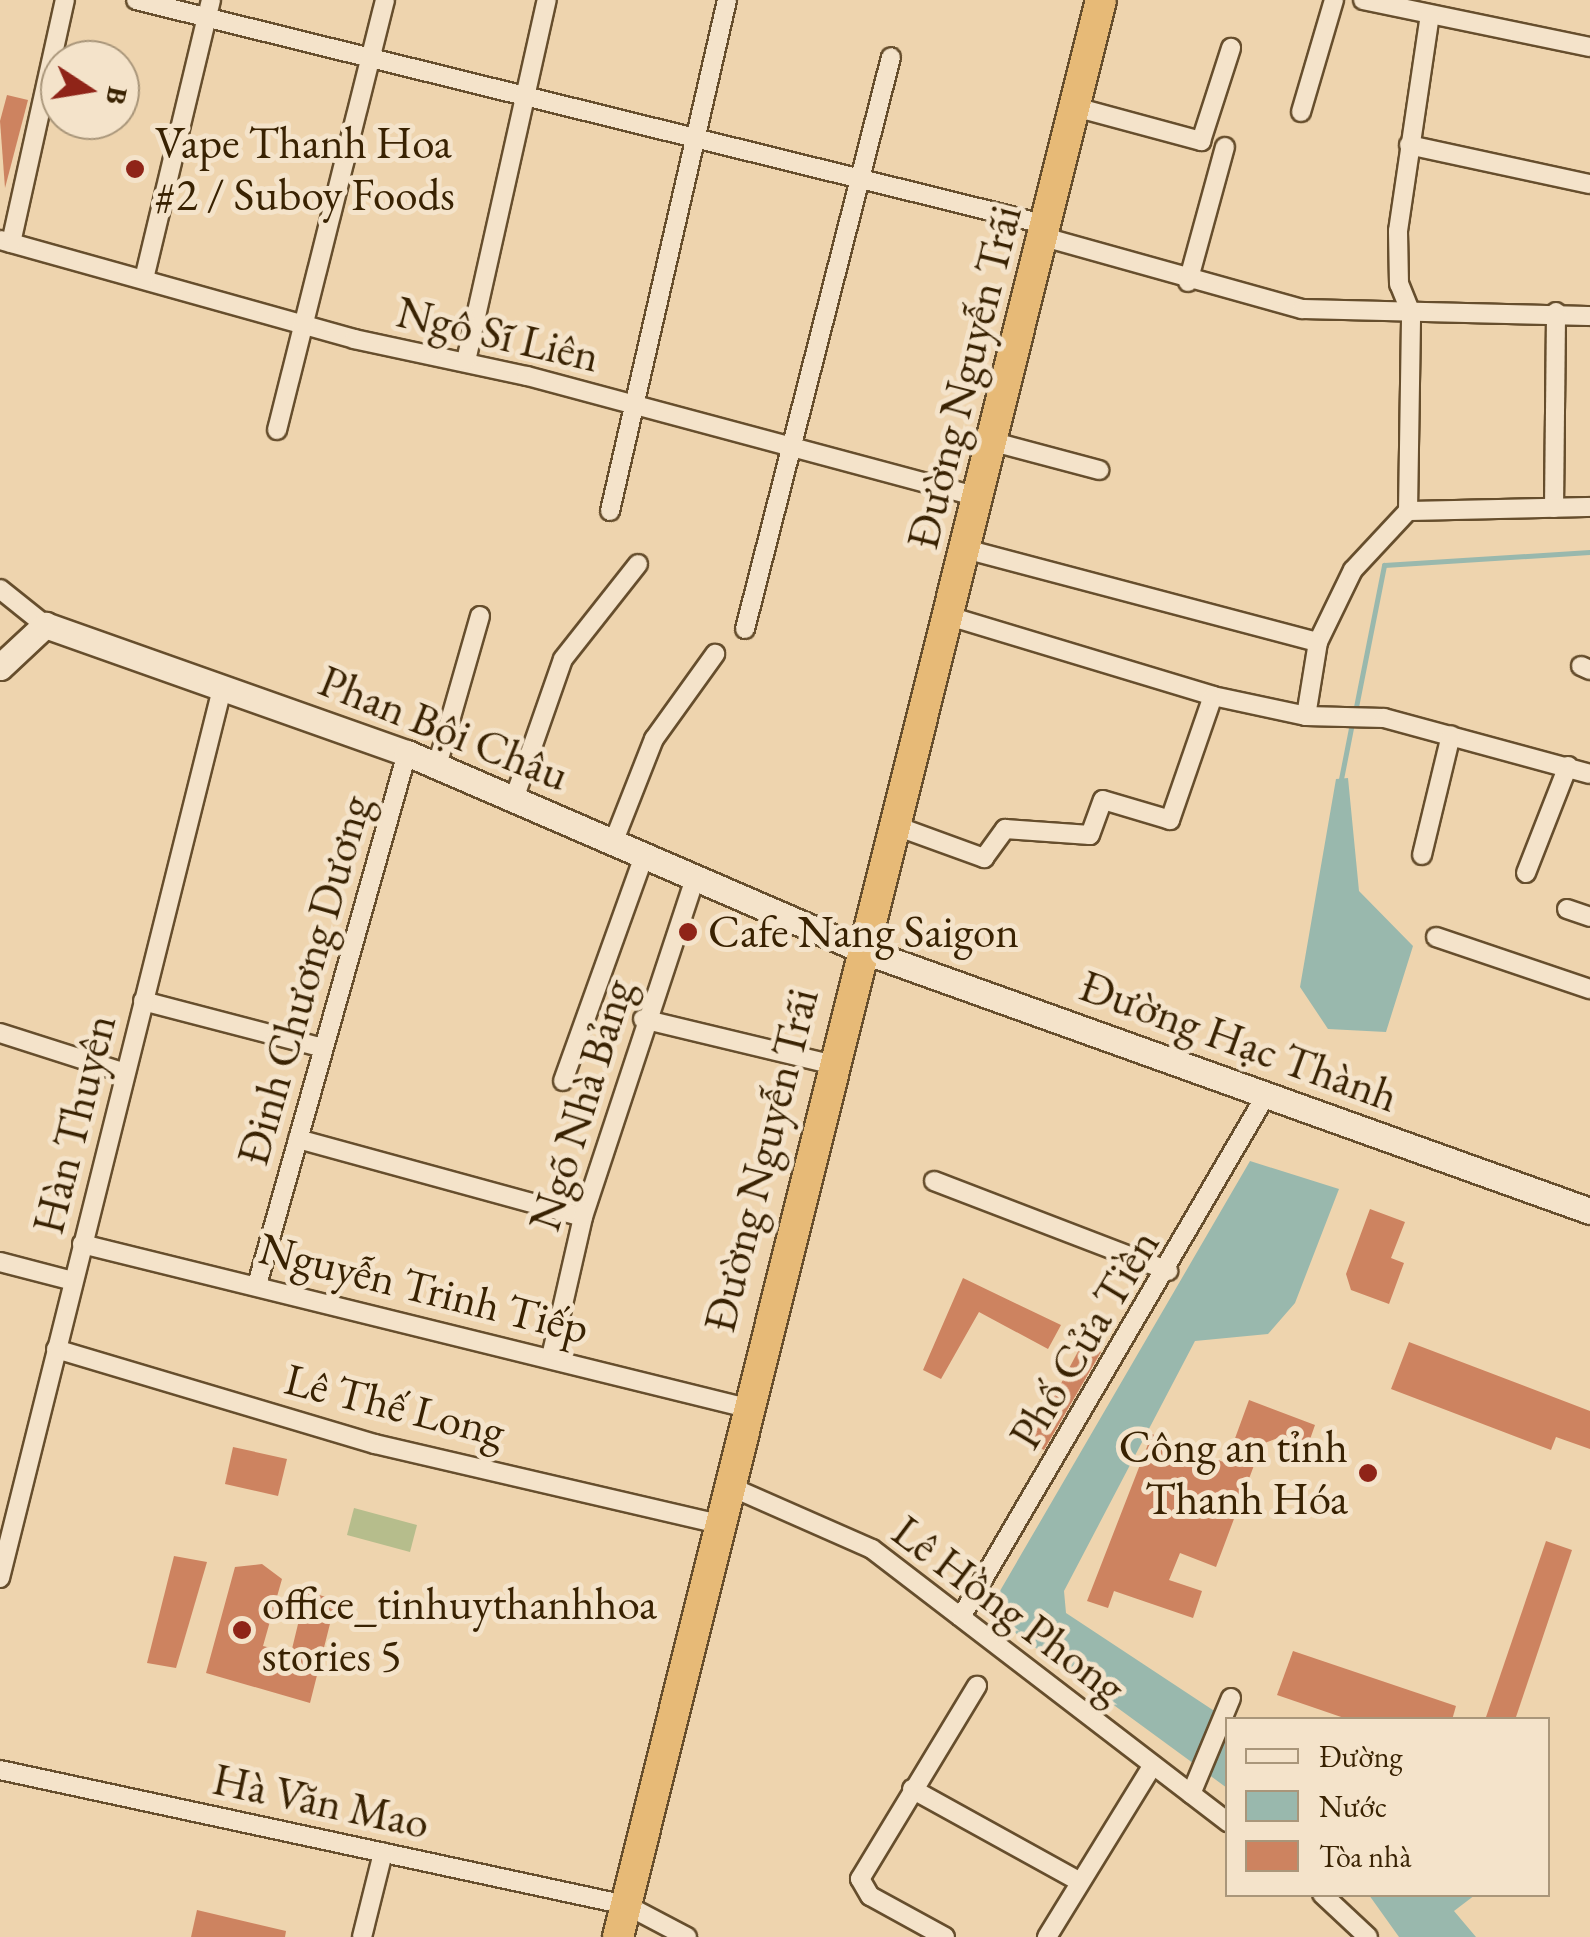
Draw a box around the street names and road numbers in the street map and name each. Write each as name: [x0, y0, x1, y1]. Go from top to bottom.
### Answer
street label: Đường Nguyễn Trãi: [895, 200, 1033, 554]
street label: Ngô Sĩ Liên: [392, 285, 604, 383]
street label: Phan Bội Châu: [311, 653, 577, 803]
street label: Đinh Chương Dương: [225, 789, 383, 1171]
street label: Đường Hạc Thành: [1073, 958, 1405, 1124]
street label: Ngõ Nhà Bảng: [517, 973, 645, 1237]
street label: Đường Nguyễn Trãi: [692, 983, 830, 1337]
street label: Hàn Thuyên: [21, 1009, 127, 1239]
street label: Phố Cửa Tiền: [998, 1220, 1170, 1458]
street label: Nguyễn Trinh Tiếp: [254, 1221, 594, 1355]
street label: Lê Thế Long: [280, 1352, 510, 1458]
street label: Lê Hồng Phong: [882, 1504, 1136, 1714]
street label: Hà Văn Mao: [208, 1752, 434, 1850]

